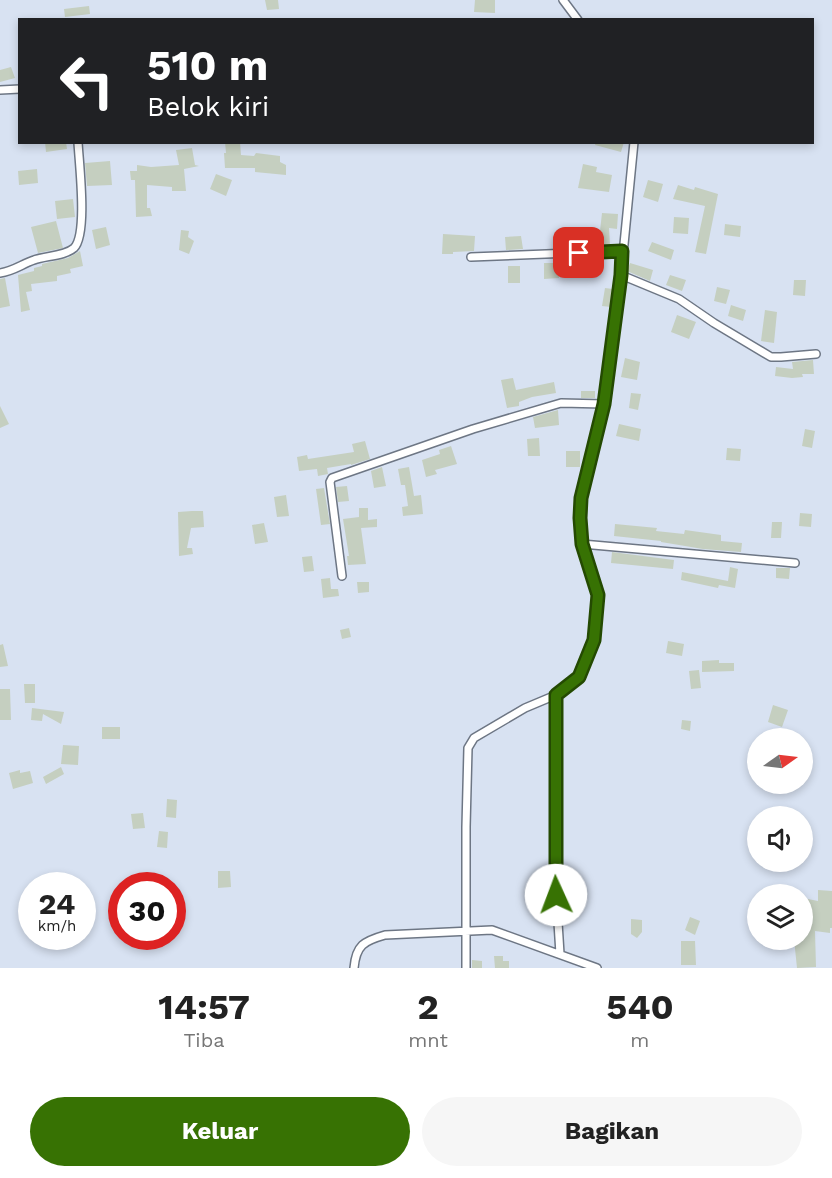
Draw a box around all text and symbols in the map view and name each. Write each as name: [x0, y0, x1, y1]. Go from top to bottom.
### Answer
text: 510 m: [147, 41, 268, 90]
icon: left: [48, 42, 126, 120]
text: Belok kiri: [147, 91, 269, 123]
pin: [553, 227, 604, 278]
icon: arrive: [562, 236, 595, 269]
north arrow: [747, 728, 813, 794]
map controls: [747, 728, 813, 950]
button: sound: [747, 806, 813, 872]
position arrow: [524, 863, 588, 927]
speed limit sign: 30: [108, 872, 186, 950]
button: layers: [747, 884, 813, 950]
text: 24: [39, 886, 75, 921]
text: km/h: [38, 917, 76, 935]
text: 14:57: [158, 986, 250, 1028]
text: 2: [417, 986, 439, 1028]
text: 540: [606, 986, 674, 1028]
text: Tiba: [184, 1028, 225, 1052]
text: mnt: [408, 1028, 448, 1052]
text: m: [630, 1028, 649, 1052]
button: Keluar: [30, 1097, 410, 1166]
button: Bagikan: [422, 1097, 802, 1166]

